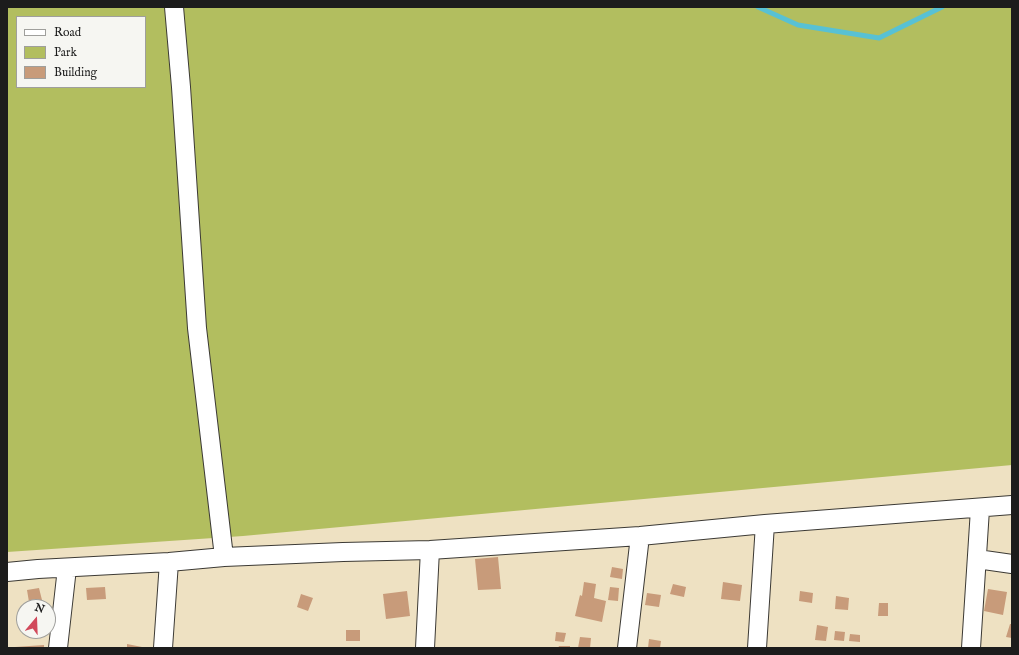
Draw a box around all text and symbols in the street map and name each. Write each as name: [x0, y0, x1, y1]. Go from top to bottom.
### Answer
legend: [16, 16, 146, 88]
text: Road: [54, 25, 81, 40]
text: Park: [54, 45, 77, 60]
text: Building: [54, 65, 97, 80]
north arrow: [16, 599, 56, 639]
text: N: [33, 600, 46, 617]

